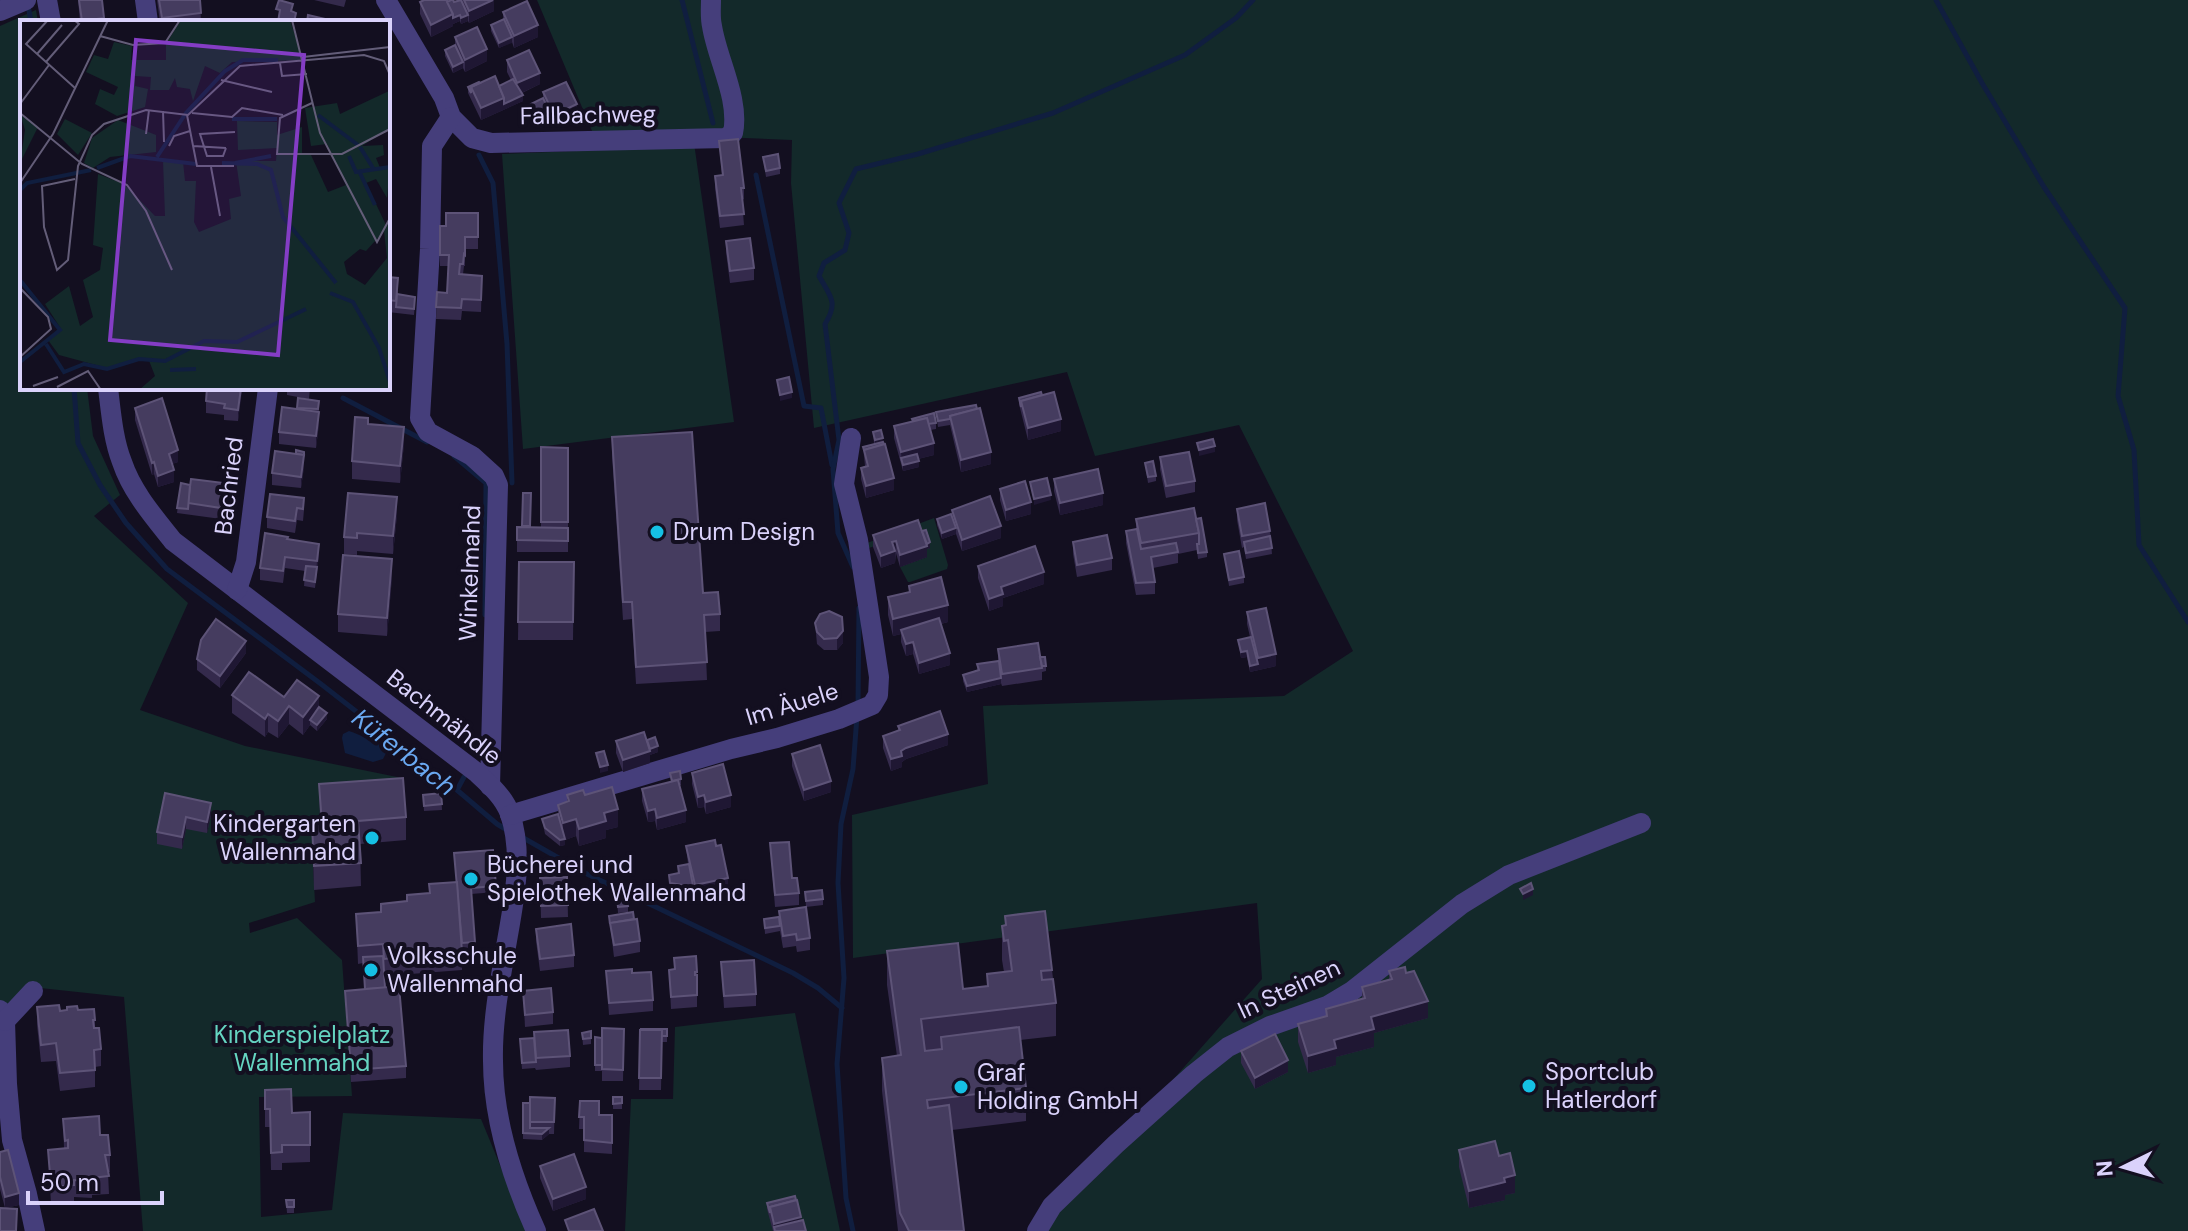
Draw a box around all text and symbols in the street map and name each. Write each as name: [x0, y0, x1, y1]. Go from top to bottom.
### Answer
inset map: [20, 20, 390, 390]
street label: Fallbachweg: [520, 98, 656, 131]
street label: Bachried: [207, 435, 250, 537]
street label: Winkelmahd: [452, 504, 487, 642]
place label: Drum Design: [673, 516, 815, 547]
marker: Drum Design: [648, 523, 666, 541]
street label: Bachmähdle: [381, 662, 508, 771]
street label: Im Äuele: [742, 675, 842, 732]
water label: Küferbach: [345, 701, 463, 803]
place label: Kindergarten Wallenmahd: [213, 808, 356, 867]
marker: Kindergarten Wallenmahd: [363, 829, 381, 847]
place label: Bücherei und Spielothek Wallenmahd: [487, 849, 746, 908]
marker: Bücherei und Spielothek Wallenmahd: [462, 870, 480, 888]
place label: Volksschule Wallenmahd: [387, 940, 524, 999]
street label: In Steinen: [1233, 951, 1345, 1026]
marker: Volksschule Wallenmahd: [362, 961, 380, 979]
park label: Kinderspielplatz Wallenmahd: [214, 1019, 390, 1078]
place label: Sportclub Hatlerdorf: [1545, 1056, 1657, 1115]
place label: Graf Holding GmbH: [977, 1057, 1138, 1116]
marker: Sportclub Hatlerdorf: [1520, 1077, 1538, 1095]
marker: Graf Holding GmbH: [952, 1078, 970, 1096]
north arrow: [2084, 1127, 2164, 1207]
scale bar: [28, 1155, 162, 1205]
text: N: [2089, 1159, 2120, 1178]
text: 50 m: [40, 1167, 99, 1198]

